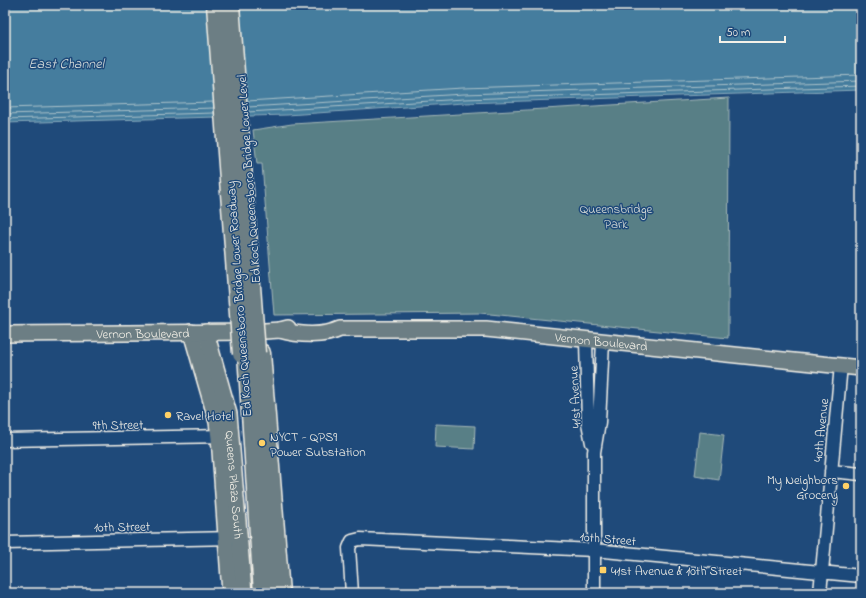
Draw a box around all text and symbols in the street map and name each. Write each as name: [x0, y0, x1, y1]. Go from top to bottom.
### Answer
scale bar: [720, 18, 785, 44]
text: 50 m: [726, 24, 750, 42]
water label: East Channel: [28, 54, 105, 75]
street label: Ed Koch Queensboro Bridge Lower Level: [233, 74, 267, 284]
street label: Ed Koch Queensboro Bridge Lower Roadway: [222, 180, 258, 417]
park label: Queensbridge Park: [580, 200, 652, 234]
street label: Vernon Boulevard: [95, 324, 190, 344]
street label: Vernon Boulevard: [553, 328, 649, 357]
street label: 41st Avenue: [564, 365, 587, 429]
street label: 40th Avenue: [809, 397, 834, 463]
place label: Ravel Hotel: [176, 407, 234, 426]
marker: Ravel Hotel: [163, 410, 173, 420]
street label: 9th Street: [93, 416, 144, 435]
place label: NYCT - QPS9 Power Substation: [270, 428, 366, 462]
street label: Queens Plaza South: [219, 430, 247, 540]
marker: NYCT - QPS9 Power Substation: [257, 438, 267, 448]
place label: My Neighbors Grocery: [767, 471, 838, 506]
marker: My Neighbors Grocery: [841, 481, 851, 491]
street label: 10th Street: [94, 517, 151, 537]
street label: 10th Street: [579, 528, 637, 551]
place label: 41st Avenue & 10th Street: [611, 562, 743, 581]
marker: 41st Avenue & 10th Street: [598, 565, 608, 575]

